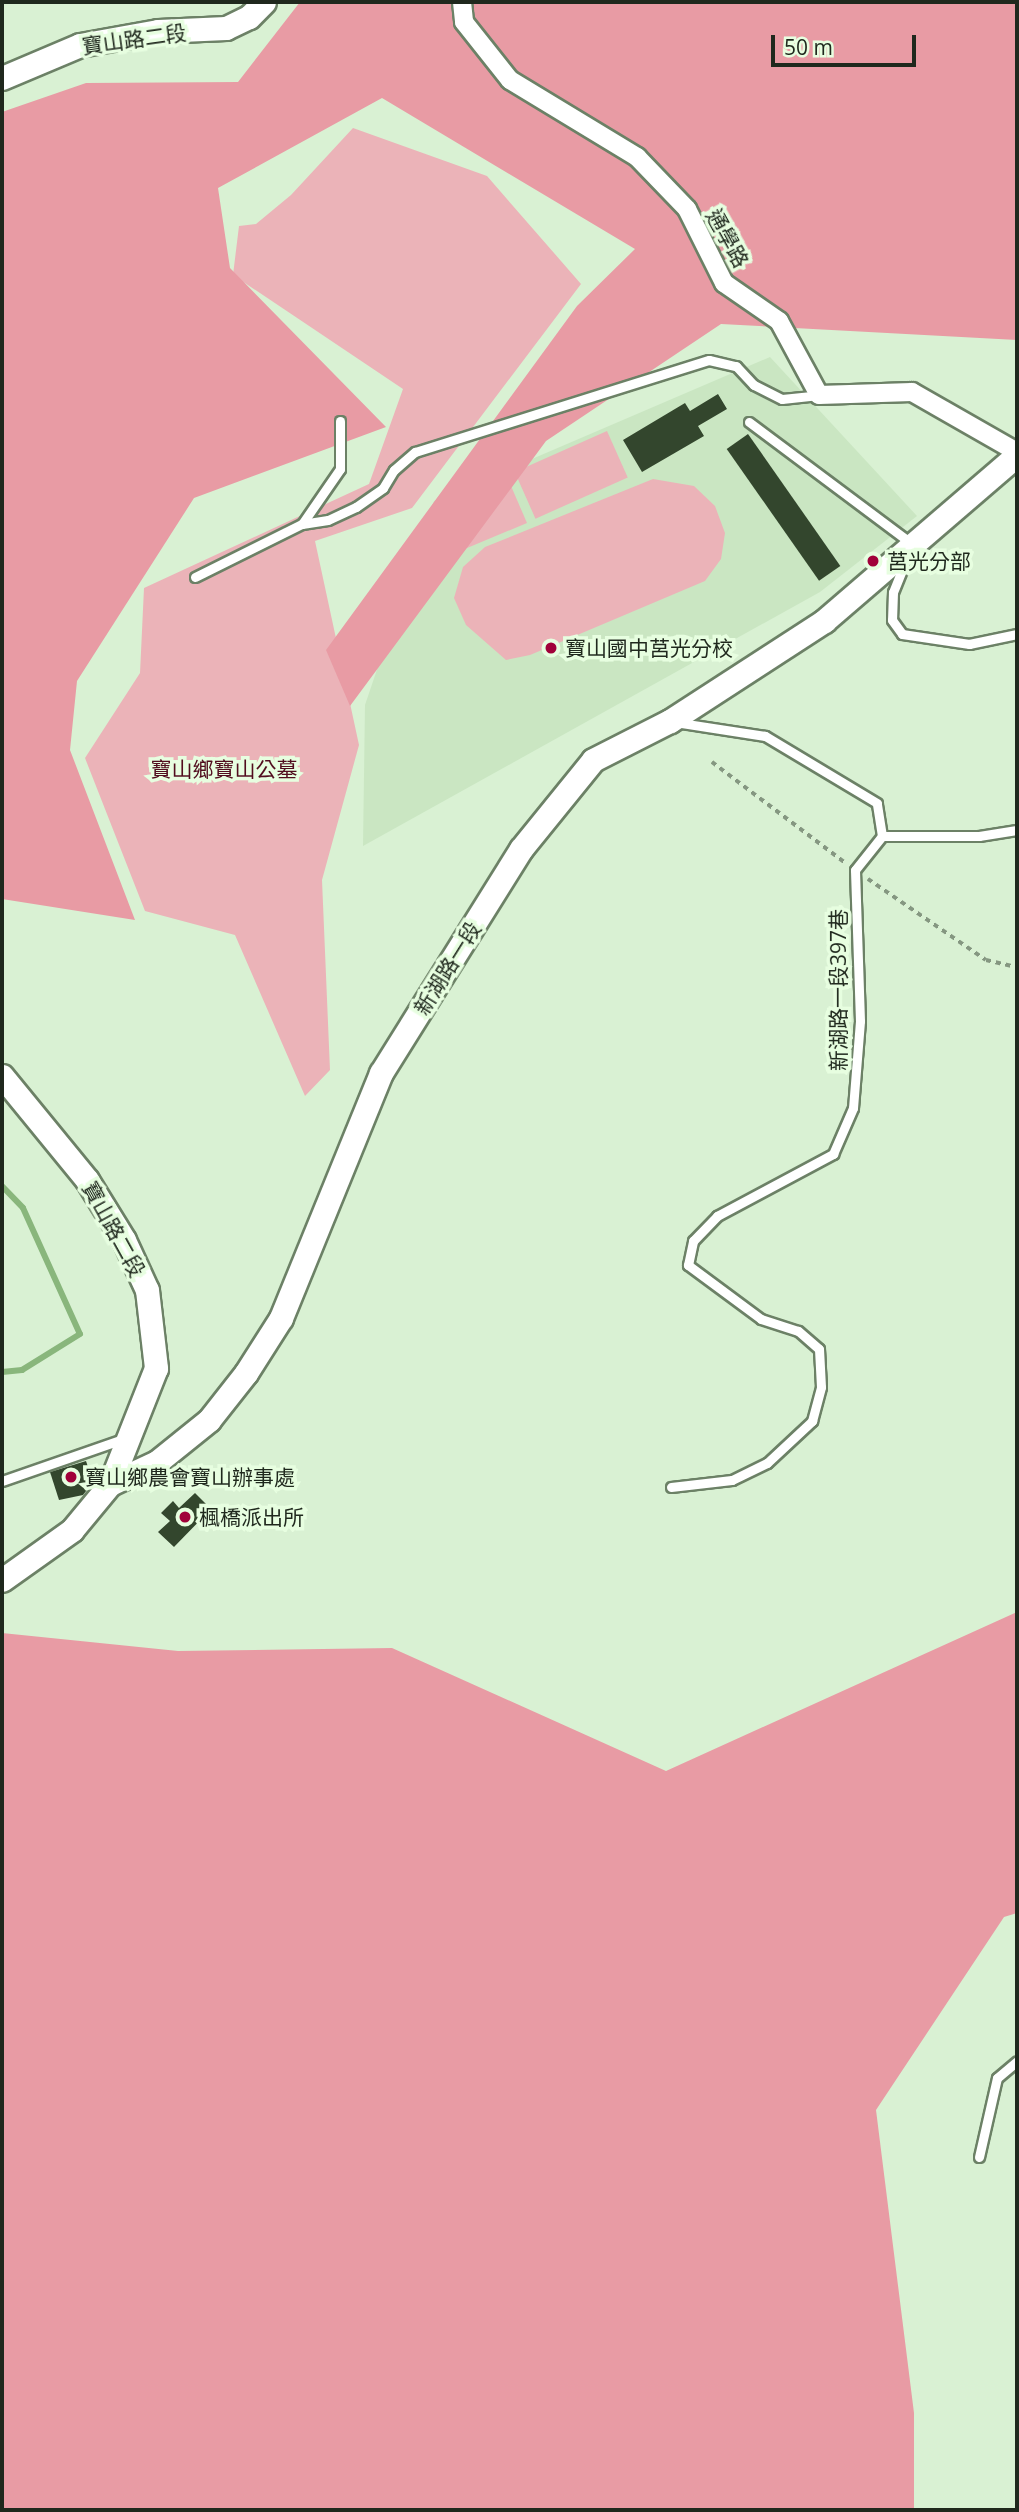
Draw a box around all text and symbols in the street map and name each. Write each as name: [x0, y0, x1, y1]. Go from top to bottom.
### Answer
street label: 寶山路二段: [80, 19, 188, 59]
scale bar: [774, 21, 919, 65]
text: 50 m: [784, 33, 833, 61]
street label: 通學路: [702, 204, 754, 272]
place label: 莒光分部: [887, 548, 971, 574]
marker: 莒光分部: [865, 553, 881, 569]
place label: 寶山國中莒光分校: [565, 635, 733, 661]
marker: 寶山國中莒光分校: [543, 640, 559, 656]
park label: 寶山鄉寶山公墓: [151, 756, 297, 782]
street label: 新湖路一段397巷: [825, 909, 851, 1071]
street label: 新湖路一段: [408, 917, 486, 1019]
street label: 寶山路二段: [78, 1177, 150, 1281]
place label: 寶山鄉農會寶山辦事處: [85, 1464, 295, 1490]
marker: 寶山鄉農會寶山辦事處: [63, 1469, 79, 1485]
place label: 楓橋派出所: [199, 1504, 304, 1530]
marker: 楓橋派出所: [177, 1509, 193, 1525]

